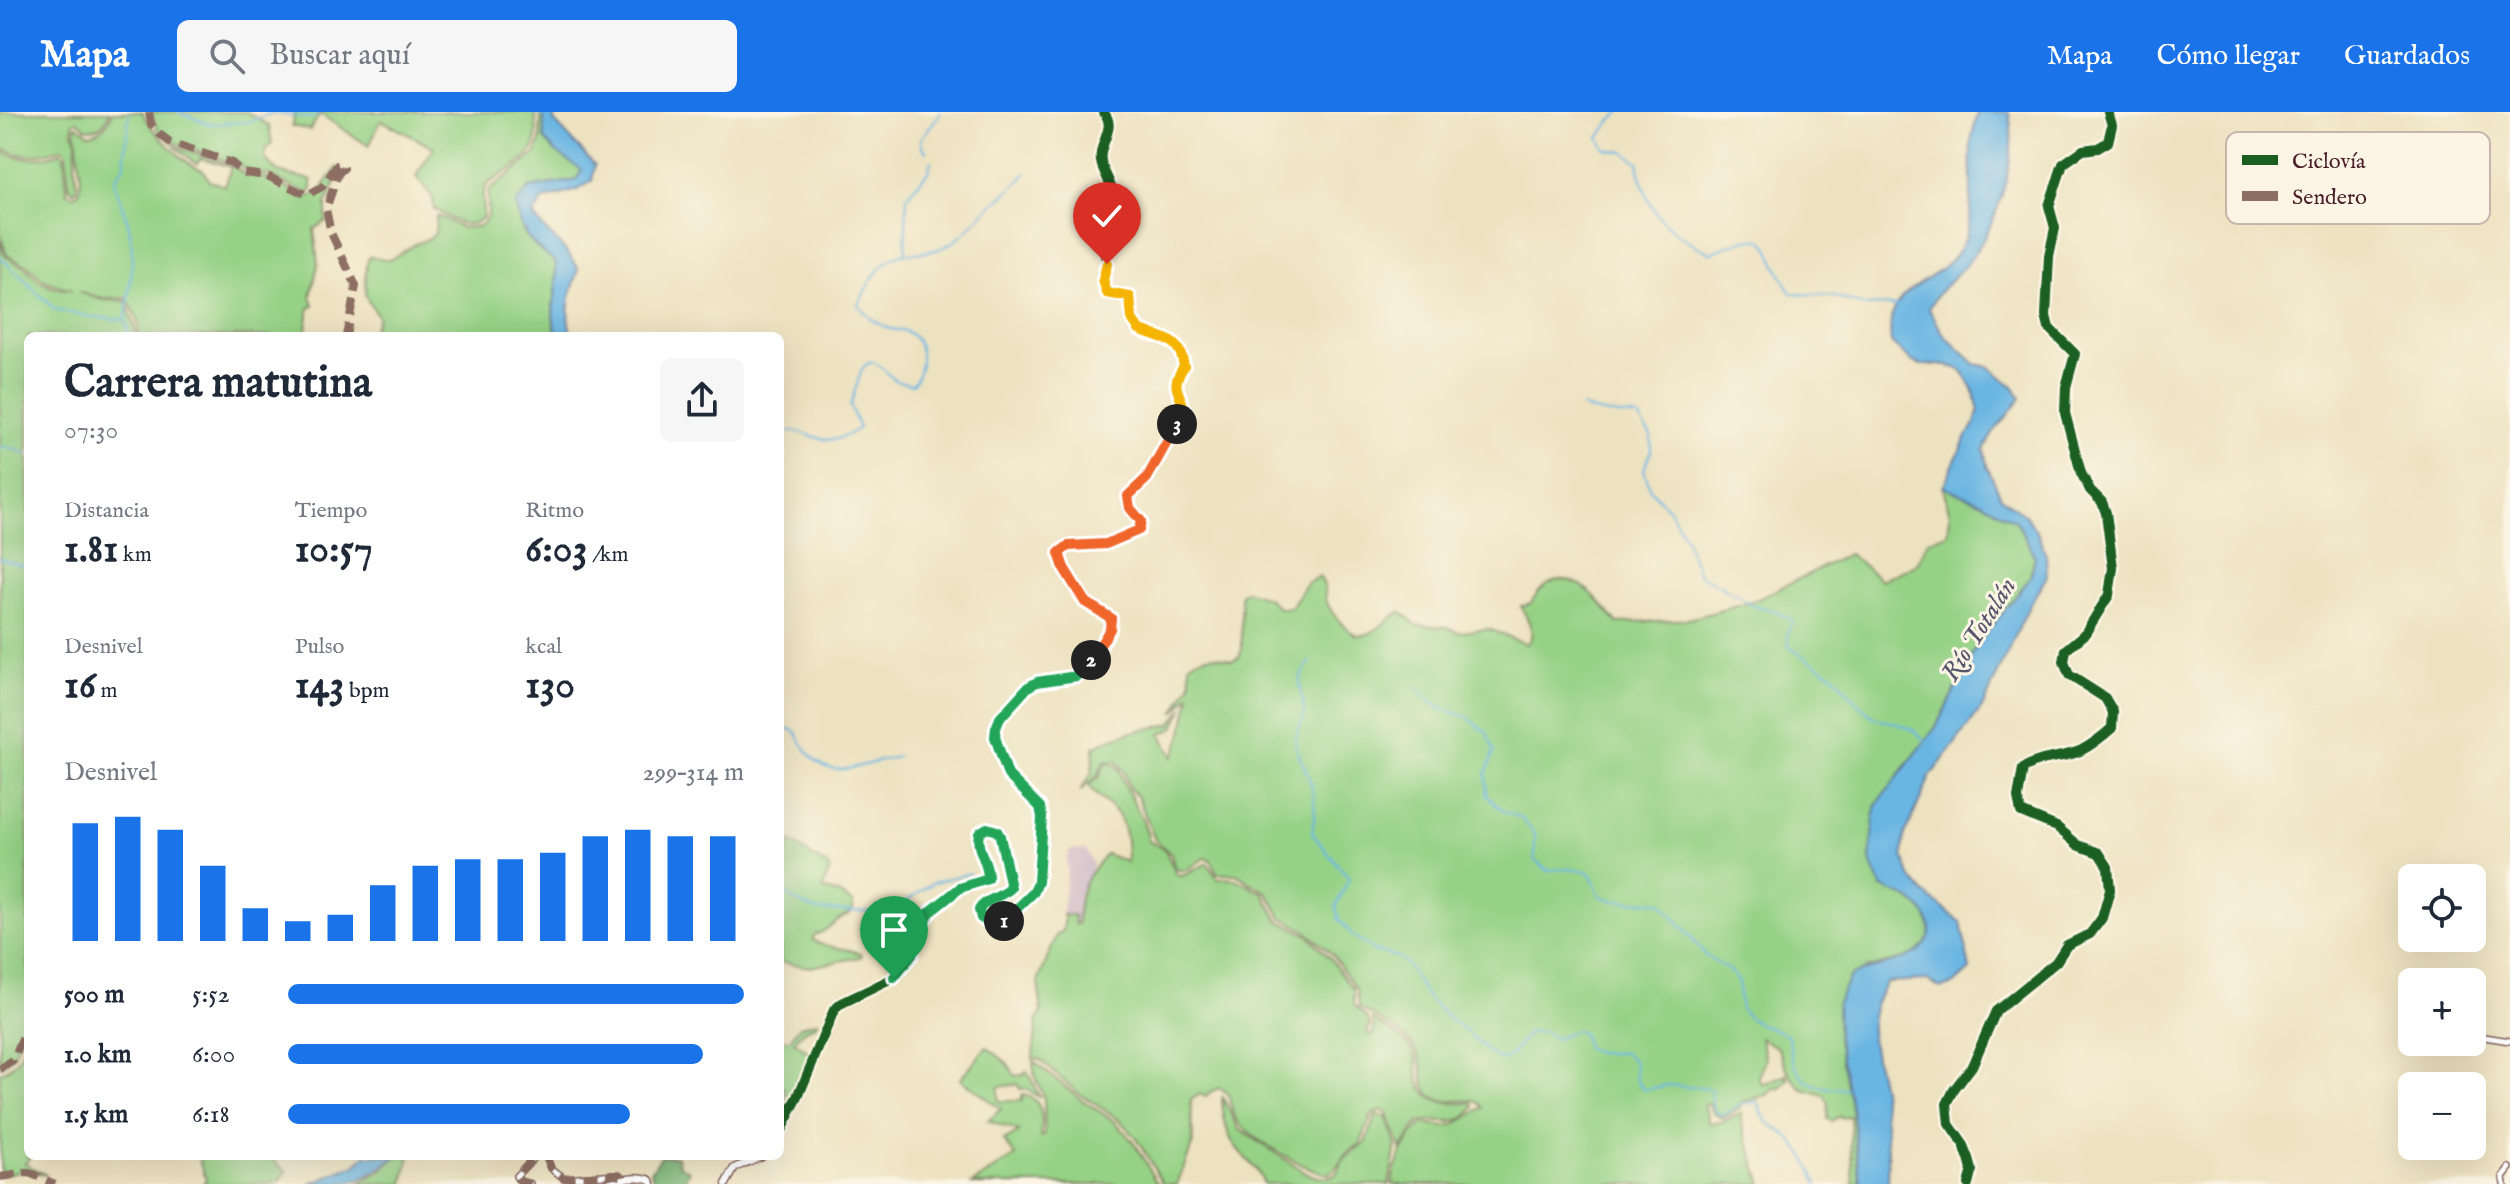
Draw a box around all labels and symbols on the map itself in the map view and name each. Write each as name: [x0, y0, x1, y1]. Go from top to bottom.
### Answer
legend: [2226, 132, 2490, 224]
text: Ciclovía: [2292, 148, 2366, 176]
pin: [1073, 182, 1141, 264]
text: Sendero: [2292, 184, 2367, 212]
pin: 3: [1157, 404, 1197, 444]
water label: Río Totalán: [1934, 572, 2024, 688]
pin: 2: [1071, 640, 1111, 680]
pin: [860, 896, 928, 978]
pin: 1: [984, 901, 1024, 941]

